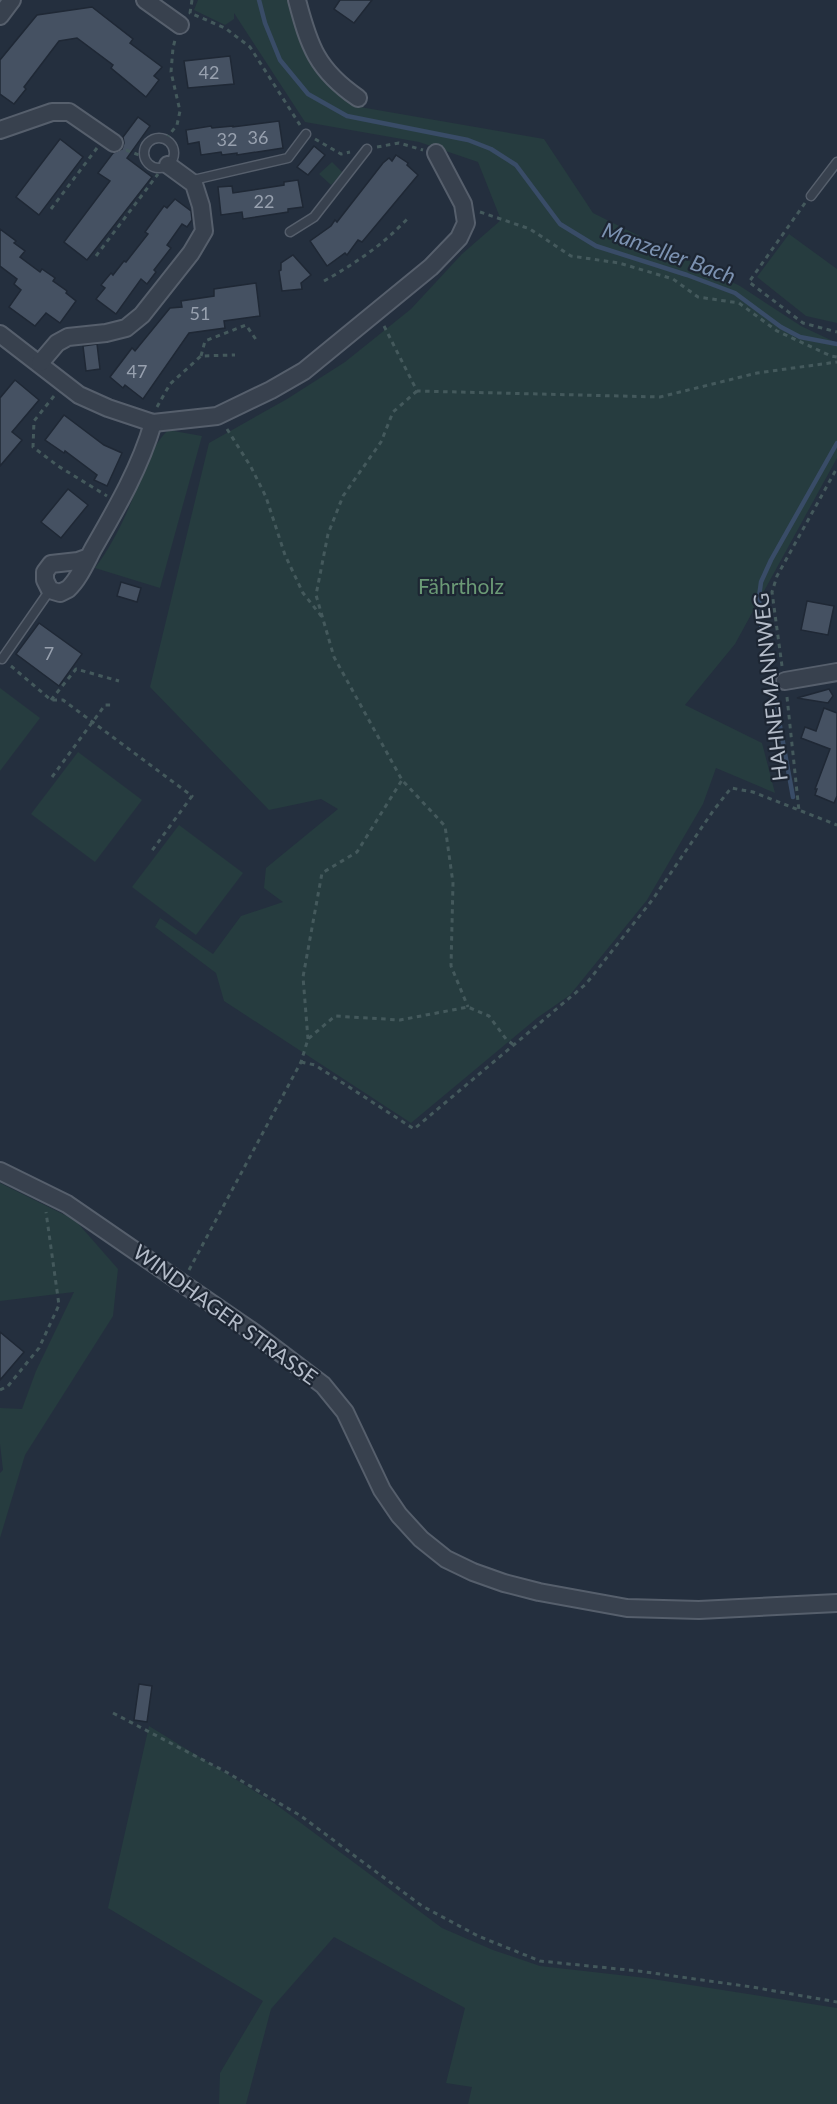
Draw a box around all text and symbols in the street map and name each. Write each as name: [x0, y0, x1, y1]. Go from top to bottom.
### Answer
house number: 42: [199, 61, 219, 83]
house number: 36: [248, 126, 268, 148]
house number: 32: [217, 128, 237, 150]
house number: 22: [254, 190, 274, 212]
water label: Manzeller Bach: [599, 216, 739, 289]
house number: 51: [190, 302, 210, 324]
house number: 47: [127, 360, 147, 382]
park label: Fährtholz: [418, 573, 504, 598]
street label: HAHNEMANNWEG: [747, 592, 792, 783]
house number: 7: [44, 642, 54, 664]
street label: WINDHAGER STRASSE: [129, 1239, 323, 1389]

